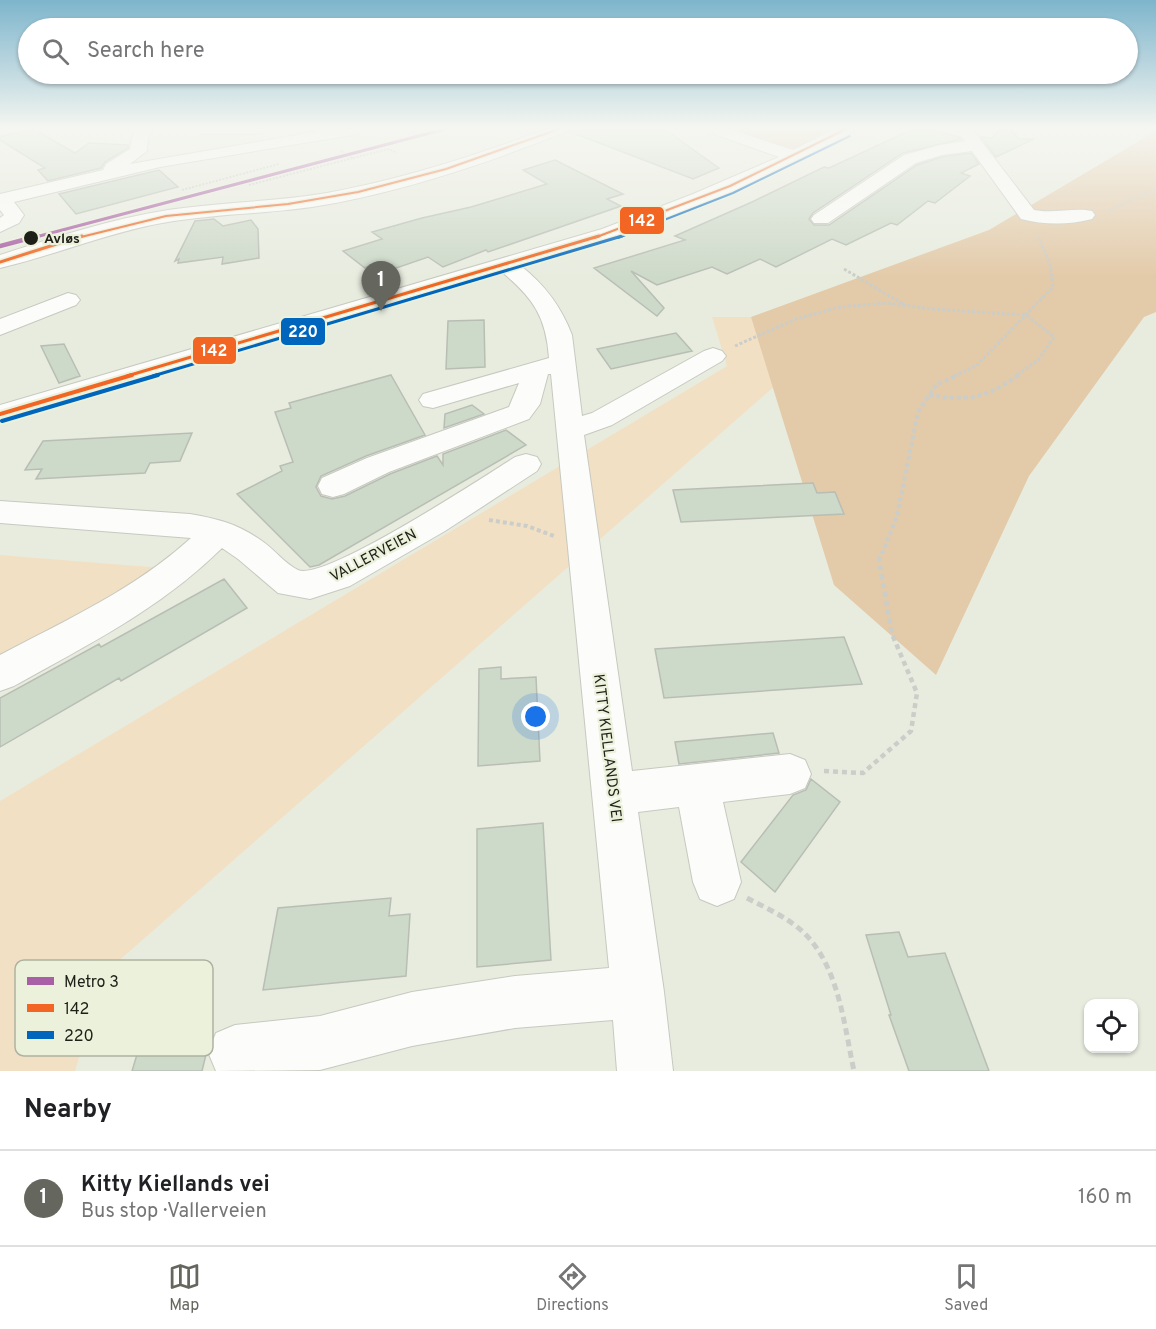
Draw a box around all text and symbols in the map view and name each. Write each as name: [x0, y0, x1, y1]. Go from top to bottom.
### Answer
search box: [18, 18, 1138, 84]
icon: search: [39, 35, 72, 68]
text: Search here: [87, 38, 205, 65]
line badge: 142: [619, 206, 665, 235]
text: 142: [629, 212, 655, 232]
marker: Avløs: [22, 229, 40, 247]
place label: Avløs: [44, 231, 80, 248]
pin: 1: [362, 262, 400, 311]
line badge: 220: [280, 317, 326, 346]
text: 220: [288, 323, 318, 343]
line badge: 142: [192, 336, 237, 365]
text: 142: [201, 342, 227, 362]
street label: VALLERVEIEN: [327, 525, 420, 587]
street label: KITTY KIELLANDS VEI: [588, 673, 625, 823]
your location: [521, 702, 550, 731]
legend: [15, 960, 213, 1056]
text: Metro 3: [64, 973, 119, 993]
map controls: [1084, 999, 1138, 1053]
button: locate: [1084, 999, 1138, 1053]
text: 142: [64, 1000, 89, 1020]
text: 220: [64, 1027, 94, 1047]
text: Nearby: [24, 1094, 112, 1127]
text: Kitty Kiellands vei: [81, 1172, 270, 1199]
text: 1: [40, 1185, 48, 1211]
text: 160 m: [1078, 1185, 1132, 1211]
text: Bus stop · Vallerveien: [81, 1199, 267, 1225]
tab: Map: [168, 1260, 201, 1316]
tab: Directions: [536, 1260, 609, 1316]
tab: Saved: [944, 1260, 988, 1316]

